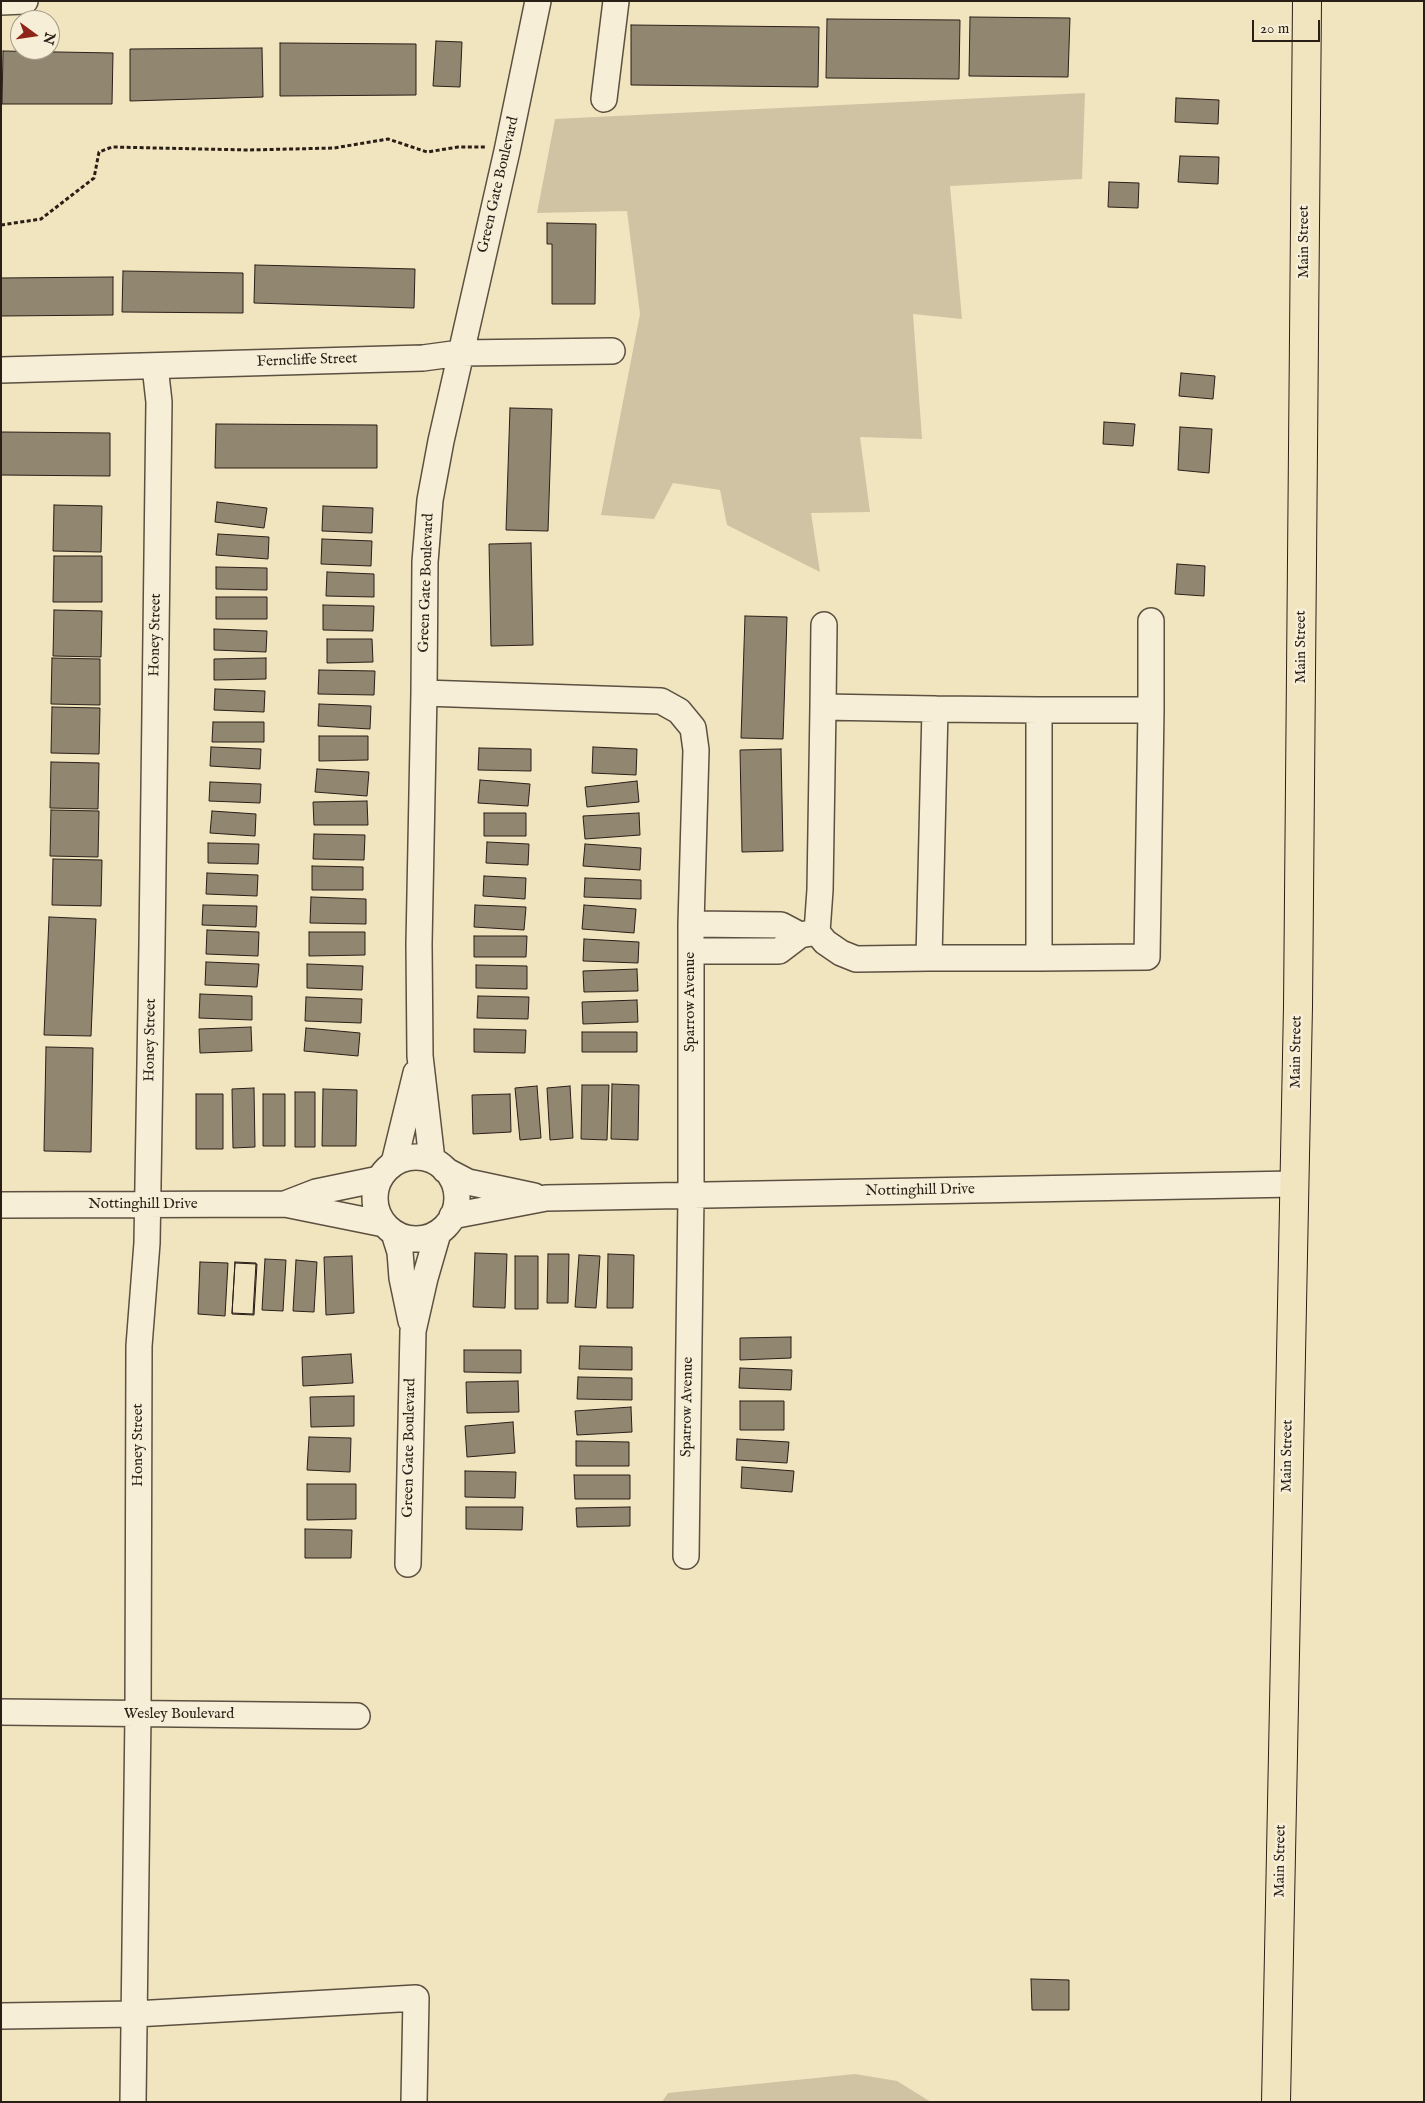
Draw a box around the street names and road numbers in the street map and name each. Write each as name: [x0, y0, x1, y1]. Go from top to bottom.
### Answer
street label: Green Gate Boulevard: [475, 115, 523, 255]
street label: Main Street: [1296, 205, 1314, 279]
street label: Ferncliffe Street: [256, 350, 358, 372]
street label: Green Gate Boulevard: [416, 513, 438, 653]
street label: Honey Street: [146, 593, 166, 677]
street label: Main Street: [1293, 610, 1311, 684]
street label: Sparrow Avenue: [682, 952, 700, 1052]
street label: Honey Street: [141, 998, 161, 1082]
street label: Main Street: [1287, 1015, 1307, 1089]
street label: Nottinghill Drive: [865, 1181, 975, 1201]
street label: Nottinghill Drive: [88, 1196, 198, 1214]
street label: Sparrow Avenue: [678, 1357, 698, 1457]
street label: Green Gate Boulevard: [400, 1378, 420, 1518]
street label: Honey Street: [130, 1403, 148, 1487]
street label: Main Street: [1278, 1419, 1298, 1493]
street label: Wesley Boulevard: [124, 1706, 234, 1724]
street label: Main Street: [1271, 1824, 1291, 1898]

